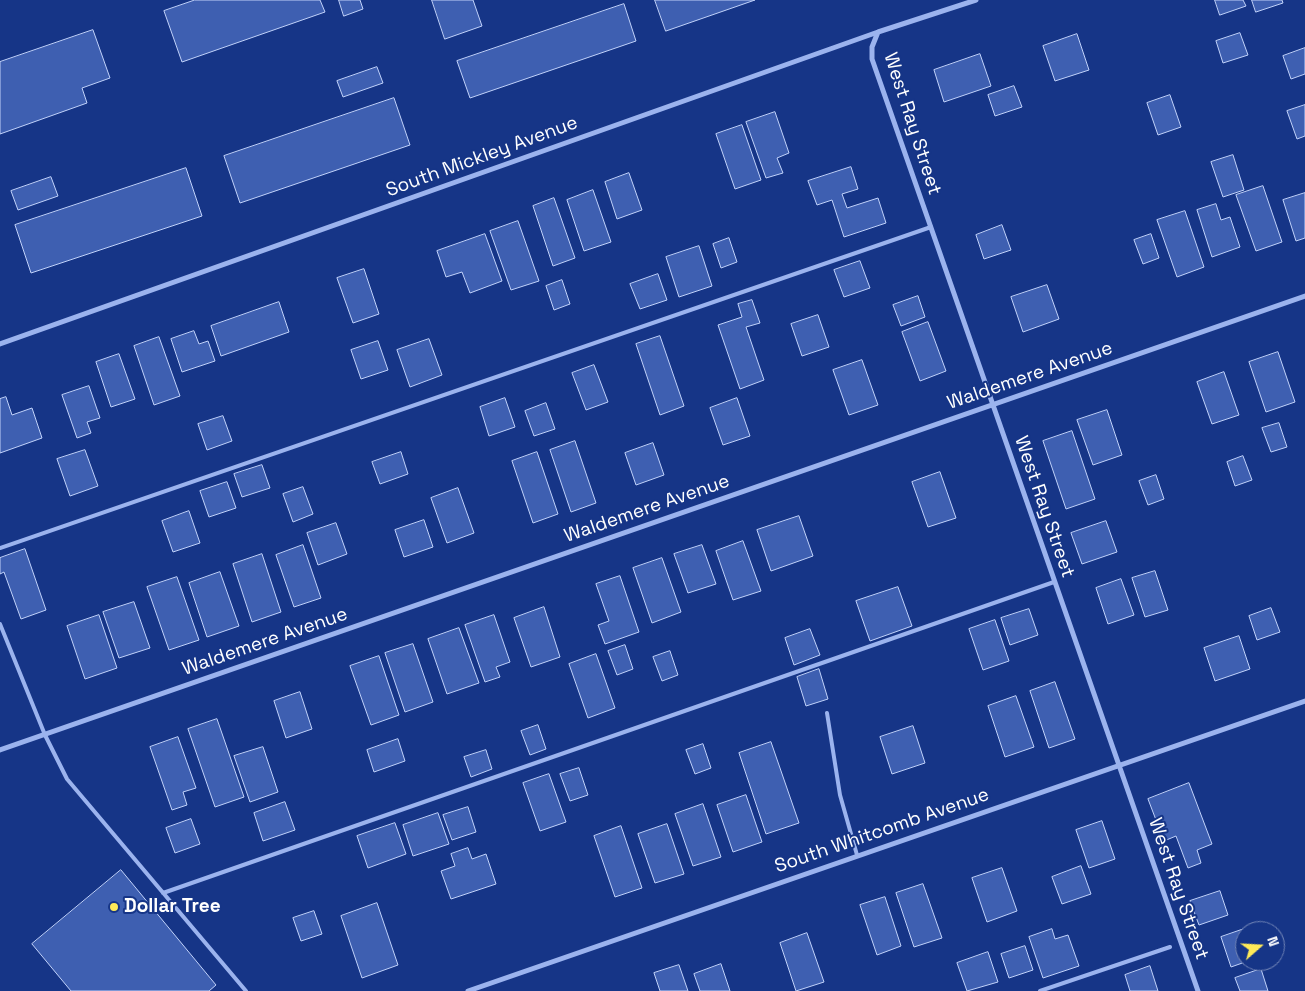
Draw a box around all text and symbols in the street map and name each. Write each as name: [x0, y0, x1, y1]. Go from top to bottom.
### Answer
street label: West Ray Street: [878, 50, 946, 198]
street label: South Mickley Avenue: [383, 112, 581, 202]
street label: Waldemere Avenue: [944, 337, 1116, 415]
street label: West Ray Street: [1009, 433, 1079, 581]
street label: Waldemere Avenue: [561, 470, 733, 548]
street label: Waldemere Avenue: [179, 603, 351, 681]
street label: South Whitcomb Avenue: [772, 784, 992, 878]
street label: West Ray Street: [1143, 815, 1213, 963]
place label: Dollar Tree: [124, 896, 221, 918]
marker: Dollar Tree: [108, 901, 120, 913]
north arrow: [1235, 921, 1285, 971]
text: N: [1263, 934, 1283, 949]

